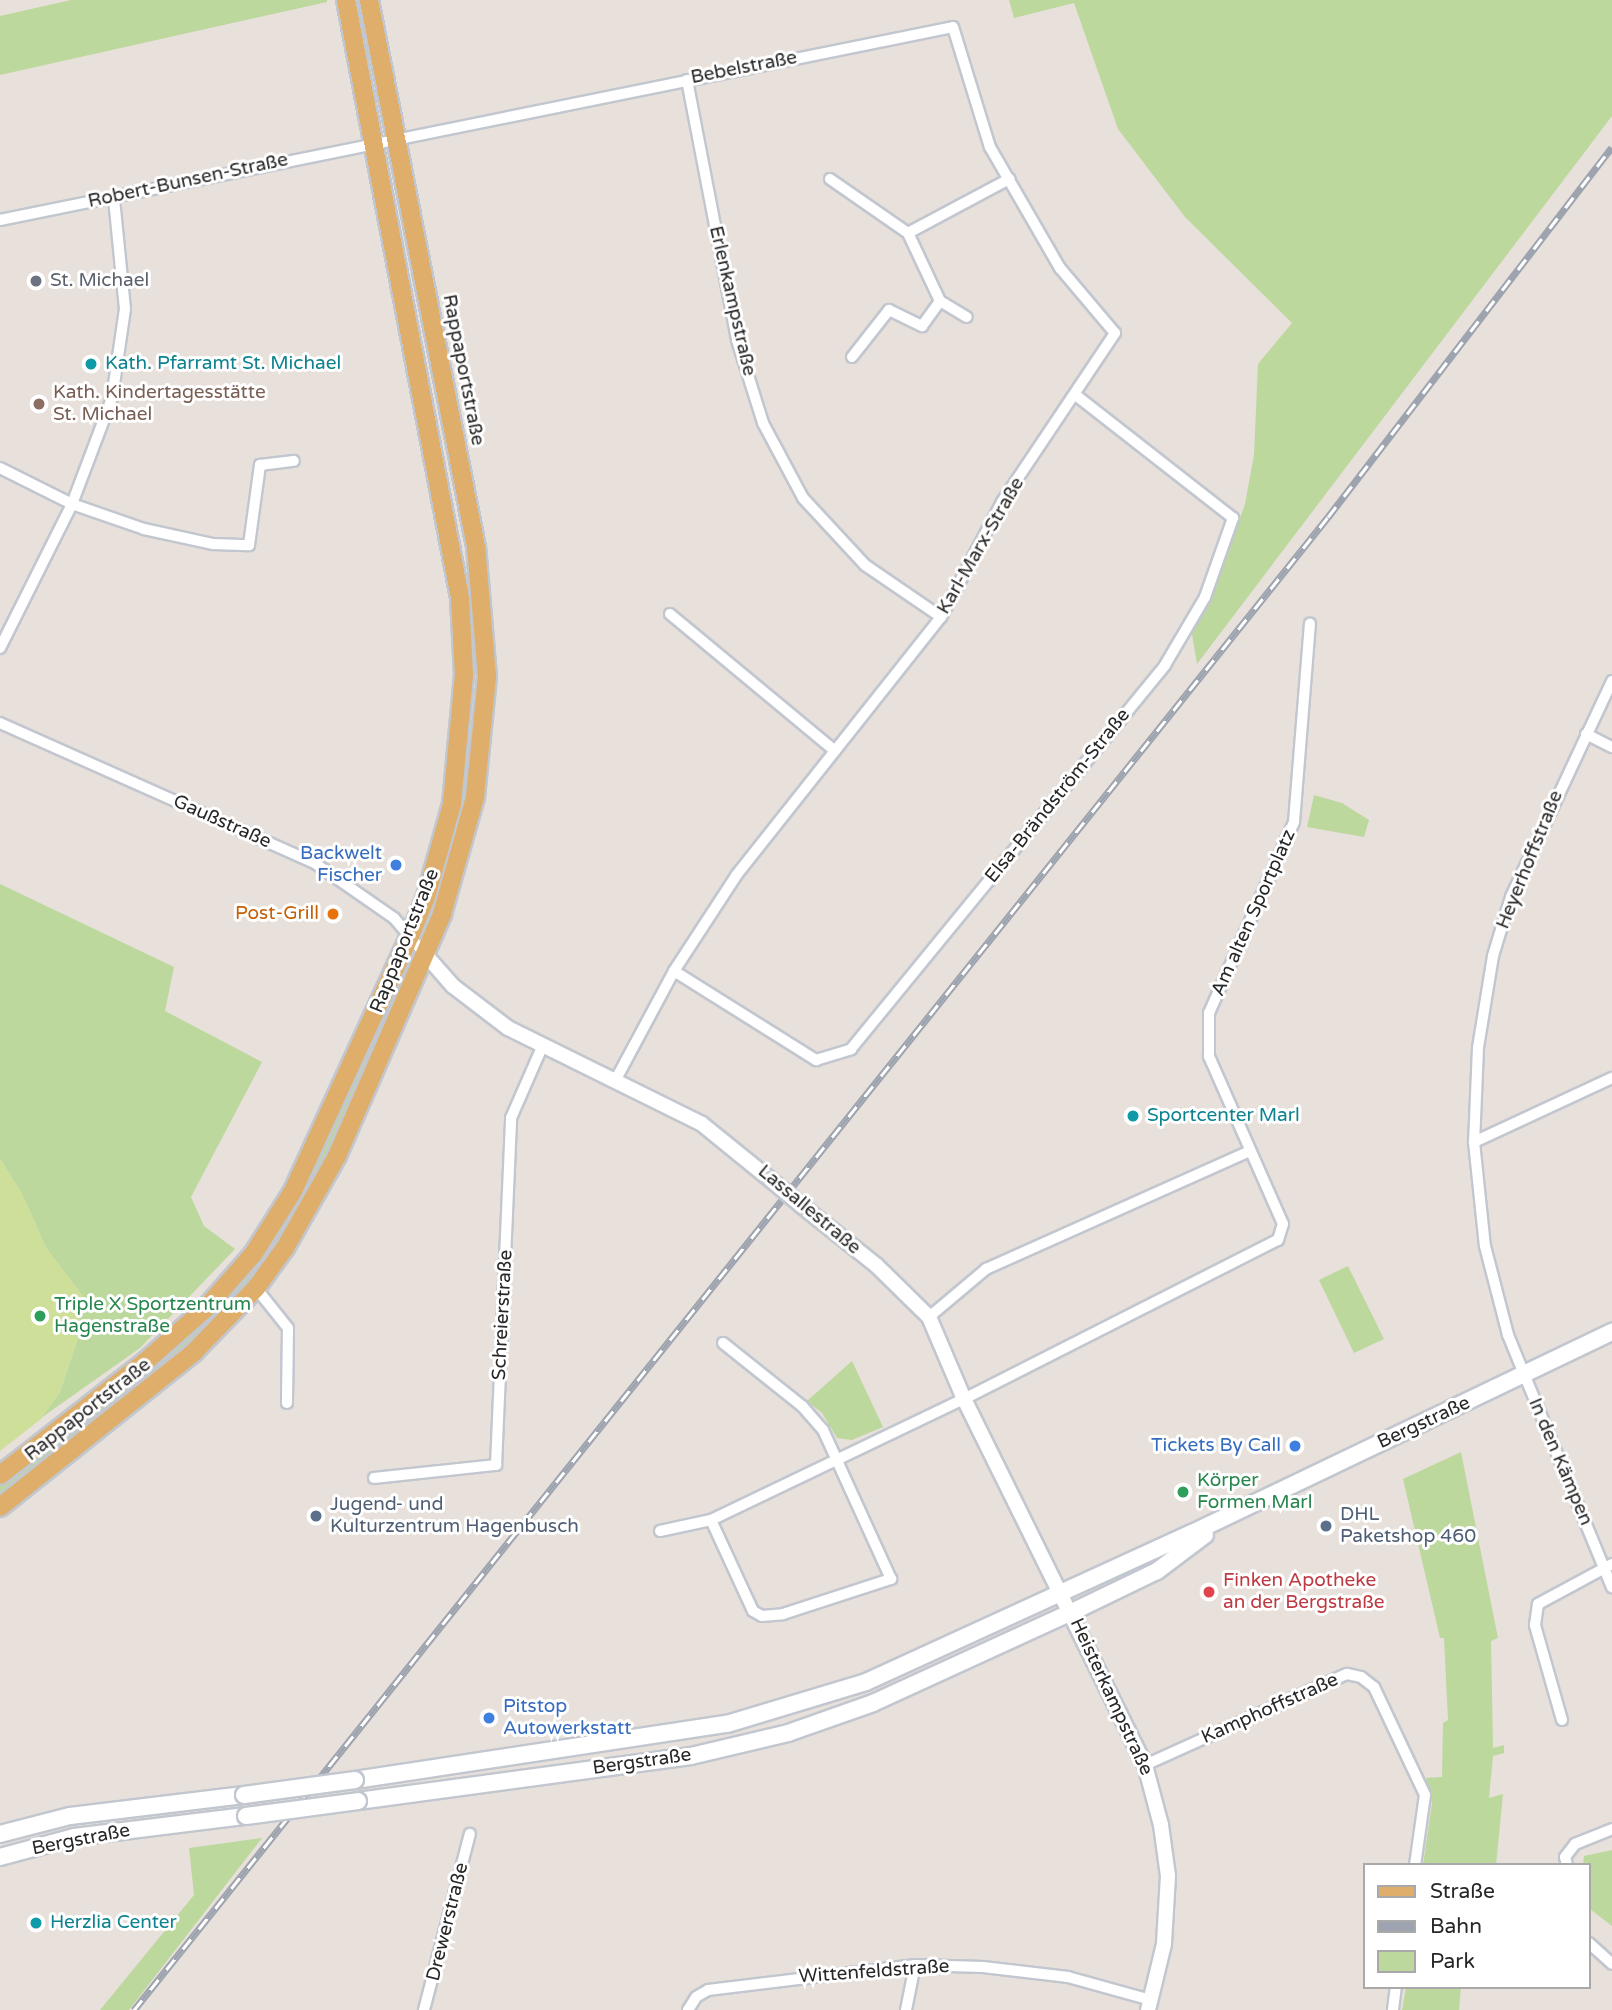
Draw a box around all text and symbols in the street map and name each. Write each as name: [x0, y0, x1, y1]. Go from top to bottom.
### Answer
street label: Bebelstraße: [689, 47, 799, 89]
street label: Robert-Bunsen-Straße: [86, 149, 290, 213]
street label: Erlenkampstraße: [704, 224, 760, 378]
place label: St. Michael: [50, 270, 149, 292]
marker: St. Michael: [28, 273, 44, 289]
street label: Rappaportstraße: [437, 292, 489, 448]
place label: Kath. Pfarramt St. Michael: [105, 353, 341, 375]
marker: Kath. Pfarramt St. Michael: [83, 356, 99, 372]
place label: Kath. Kindertagesstätte St. Michael: [53, 382, 266, 426]
marker: Kath. Kindertagesstätte St. Michael: [31, 396, 47, 412]
street label: Karl-Marx-Straße: [933, 473, 1029, 619]
street label: Elsa-Brändström-Straße: [981, 704, 1135, 888]
street label: Heyerhoffstraße: [1492, 788, 1568, 932]
street label: Gaußstraße: [170, 790, 274, 854]
street label: Am alten Sportplatz: [1207, 826, 1301, 1000]
place label: Backwelt Fischer: [300, 843, 382, 887]
marker: Backwelt Fischer: [388, 857, 404, 873]
street label: Rappaportstraße: [366, 866, 444, 1016]
place label: Post-Grill: [235, 903, 319, 925]
marker: Post-Grill: [325, 906, 341, 922]
place label: Sportcenter Marl: [1147, 1105, 1300, 1127]
marker: Sportcenter Marl: [1125, 1108, 1141, 1124]
street label: Lassallestraße: [753, 1160, 865, 1260]
street label: Schreierstraße: [488, 1249, 518, 1381]
place label: Triple X Sportzentrum Hagenstraße: [54, 1294, 251, 1338]
marker: Triple X Sportzentrum Hagenstraße: [32, 1308, 48, 1324]
street label: Rappaportstraße: [21, 1354, 155, 1466]
street label: Bergstraße: [1374, 1392, 1474, 1454]
street label: In den Kämpen: [1523, 1395, 1597, 1529]
place label: Tickets By Call: [1151, 1435, 1281, 1457]
marker: Tickets By Call: [1287, 1438, 1303, 1454]
place label: Körper Formen Marl: [1197, 1470, 1312, 1514]
marker: Körper Formen Marl: [1175, 1484, 1191, 1500]
place label: Jugend- und Kulturzentrum Hagenbusch: [330, 1494, 579, 1538]
place label: DHL Paketshop 460: [1340, 1504, 1476, 1548]
marker: Jugend- und Kulturzentrum Hagenbusch: [308, 1508, 324, 1524]
marker: DHL Paketshop 460: [1318, 1518, 1334, 1534]
place label: Finken Apotheke an der Bergstraße: [1223, 1570, 1385, 1614]
marker: Finken Apotheke an der Bergstraße: [1201, 1584, 1217, 1600]
street label: Heisterkampstraße: [1065, 1615, 1157, 1779]
street label: Kamphoffstraße: [1198, 1669, 1342, 1749]
place label: Pitstop Autowerkstatt: [503, 1696, 631, 1740]
marker: Pitstop Autowerkstatt: [481, 1710, 497, 1726]
street label: Bergstraße: [591, 1744, 693, 1780]
street label: Bergstraße: [30, 1819, 132, 1861]
street label: Drewerstraße: [422, 1860, 474, 1984]
legend: [1364, 1863, 1591, 1989]
text: Straße: [1430, 1879, 1495, 1904]
place label: Herzlia Center: [50, 1912, 177, 1934]
text: Bahn: [1430, 1914, 1482, 1939]
marker: Herzlia Center: [28, 1915, 44, 1931]
text: Park: [1430, 1949, 1475, 1974]
street label: Wittenfeldstraße: [798, 1955, 950, 1989]

